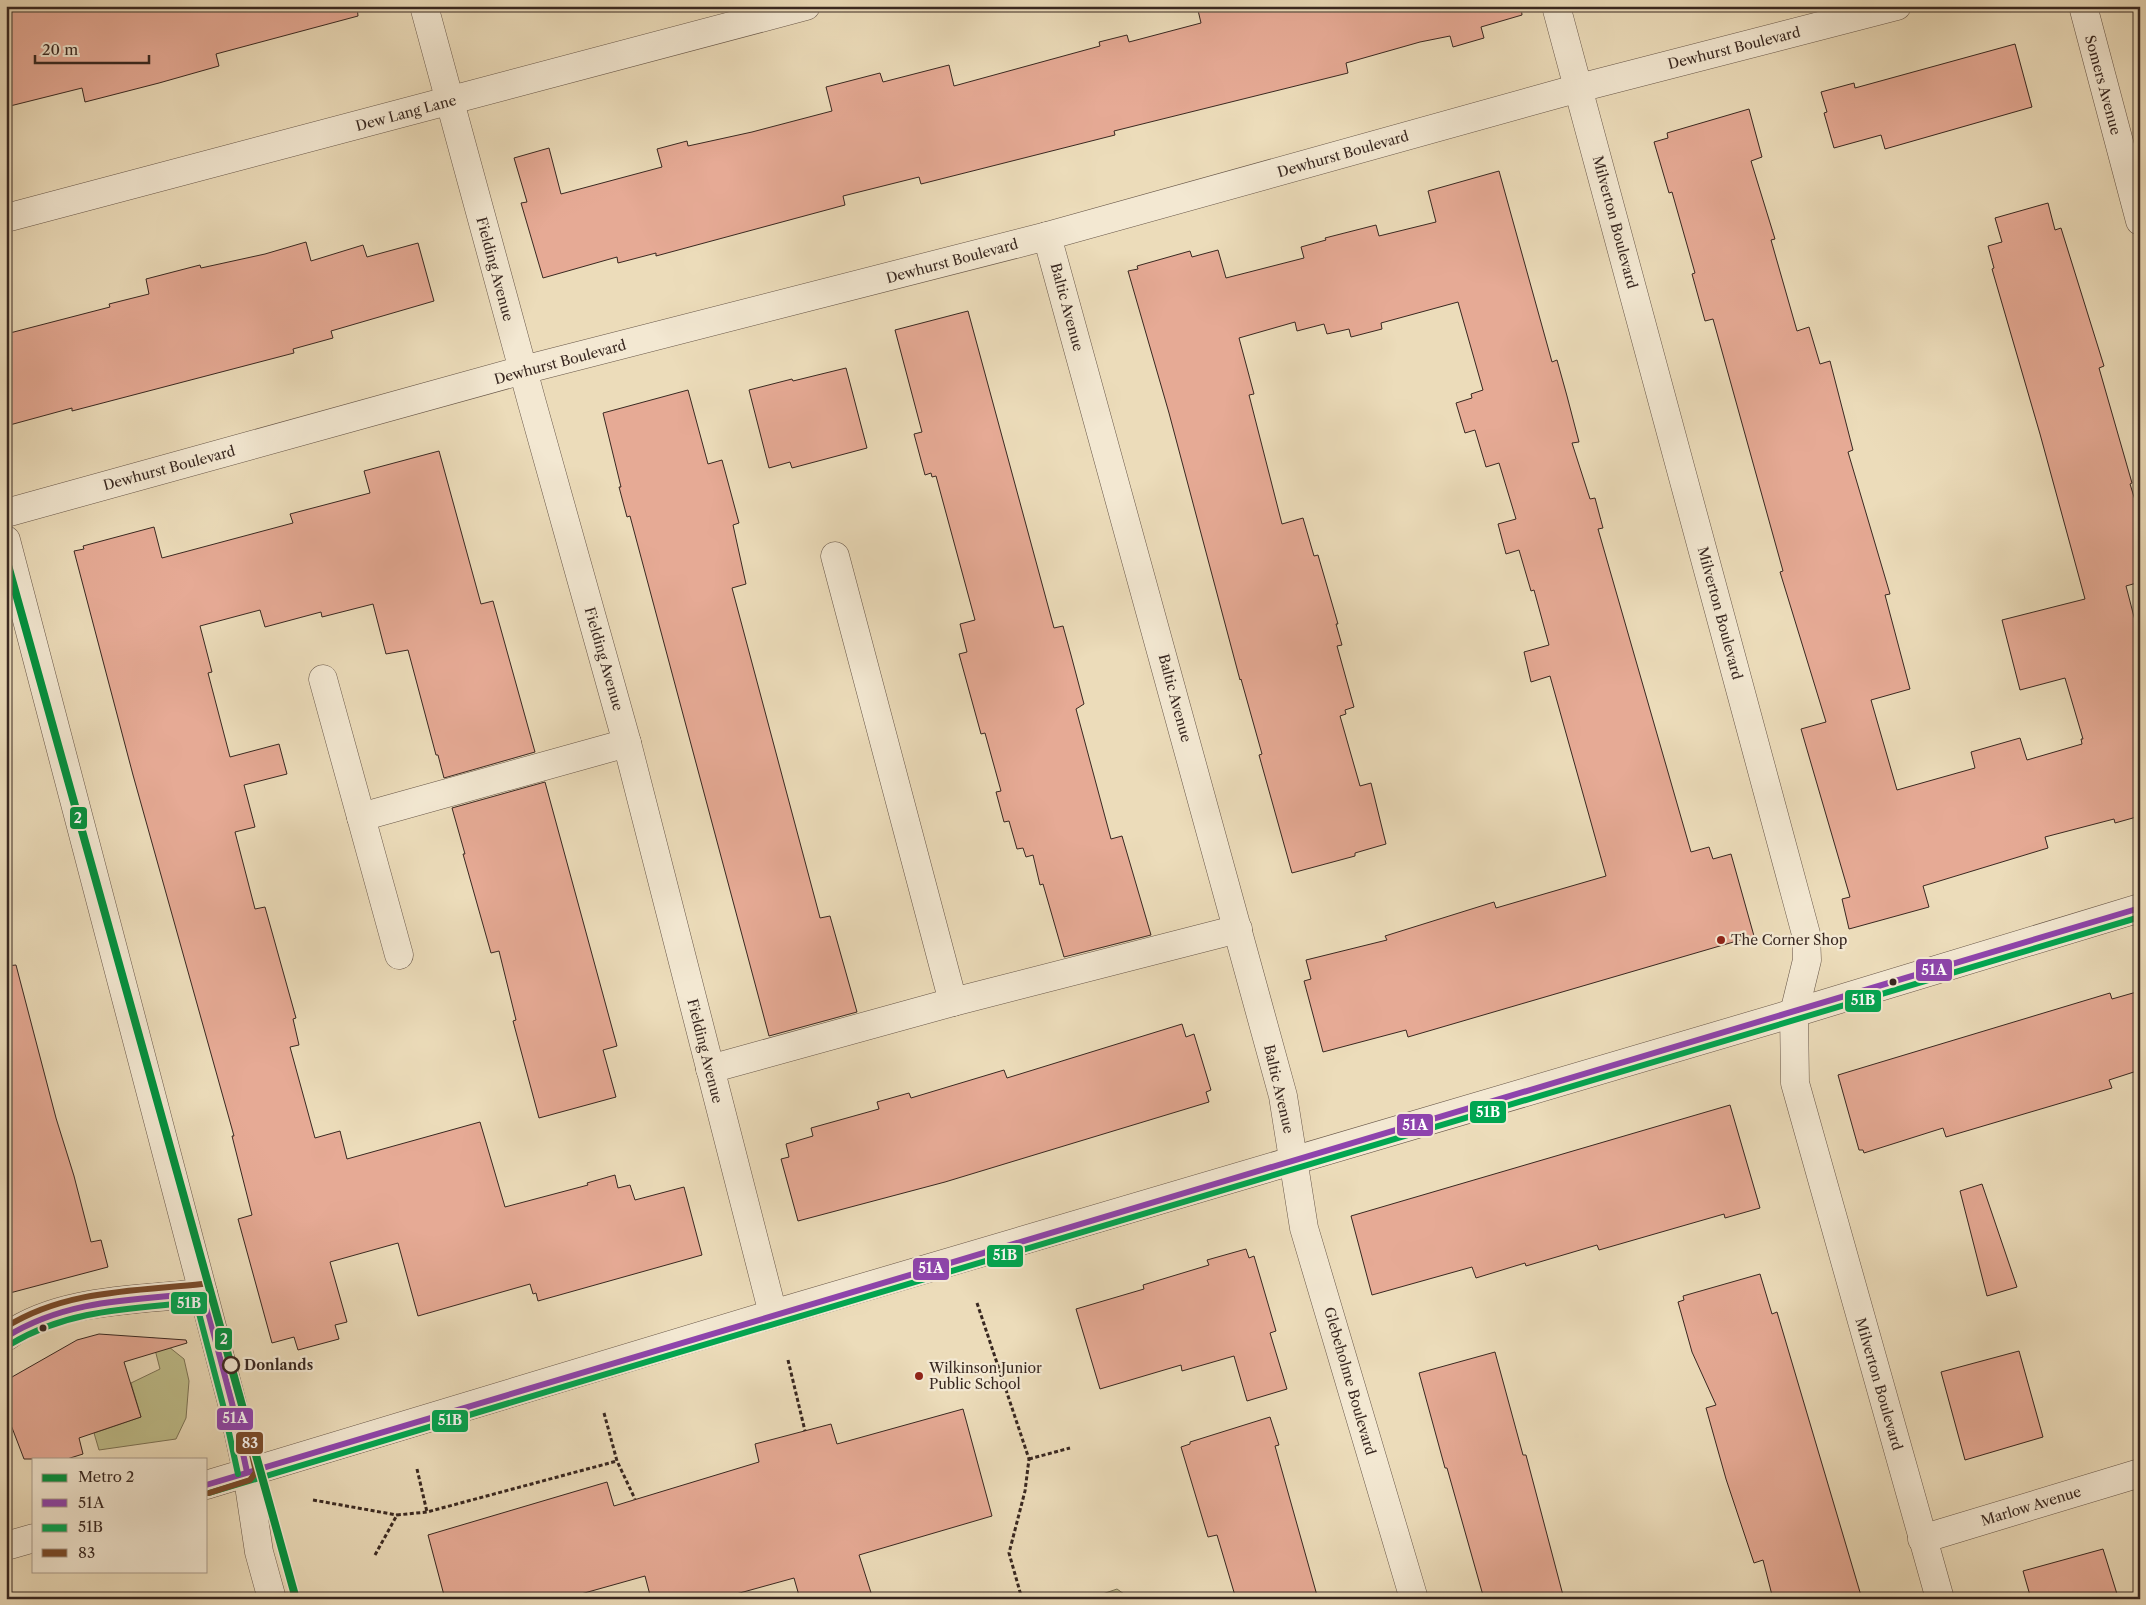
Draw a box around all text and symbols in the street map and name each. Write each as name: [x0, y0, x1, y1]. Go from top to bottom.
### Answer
street label: Dewhurst Boulevard: [1666, 23, 1803, 73]
scale bar: [35, 32, 149, 64]
street label: Somers Avenue: [2081, 33, 2125, 137]
text: 20 m: [42, 40, 78, 59]
street label: Dew Lang Lane: [354, 91, 458, 135]
street label: Dewhurst Boulevard: [1275, 126, 1411, 181]
street label: Milverton Boulevard: [1589, 154, 1642, 291]
street label: Fielding Avenue: [472, 215, 518, 323]
street label: Dewhurst Boulevard: [884, 235, 1020, 287]
street label: Baltic Avenue: [1047, 261, 1087, 353]
street label: Dewhurst Boulevard: [492, 336, 628, 388]
street label: Dewhurst Boulevard: [101, 442, 237, 494]
street label: Milverton Boulevard: [1694, 545, 1747, 682]
street label: Fielding Avenue: [581, 605, 627, 713]
street label: Baltic Avenue: [1155, 652, 1195, 744]
line badge: 2: [69, 806, 88, 830]
text: 2: [74, 809, 82, 827]
place label: The Corner Shop: [1731, 931, 1847, 949]
marker: The Corner Shop: [1715, 934, 1727, 946]
line badge: 51A: [1915, 958, 1953, 982]
text: 51A: [1921, 961, 1948, 979]
unlabelled marker: [1888, 977, 1898, 987]
line badge: 51B: [1844, 989, 1882, 1013]
text: 51B: [1851, 991, 1875, 1009]
street label: Fielding Avenue: [683, 997, 727, 1105]
street label: Baltic Avenue: [1260, 1043, 1298, 1135]
line badge: 51B: [1469, 1100, 1507, 1124]
text: 51B: [1476, 1103, 1500, 1121]
line badge: 51A: [1396, 1113, 1434, 1137]
text: 51A: [1402, 1116, 1429, 1134]
line badge: 51B: [986, 1244, 1024, 1268]
text: 51B: [993, 1246, 1017, 1264]
line badge: 51A: [912, 1257, 950, 1281]
text: 51A: [918, 1259, 945, 1277]
line badge: 51B: [170, 1291, 208, 1315]
text: 51B: [177, 1294, 201, 1312]
street label: Glebeholme Boulevard: [1320, 1305, 1380, 1458]
street label: Milverton Boulevard: [1851, 1316, 1907, 1453]
unlabelled marker: [38, 1323, 48, 1333]
line badge: 2: [214, 1327, 233, 1351]
text: 2: [220, 1330, 228, 1348]
marker: Donlands: [222, 1356, 240, 1374]
place label: Donlands: [244, 1356, 313, 1374]
place label: Wilkinson Junior Public School: [928, 1359, 1042, 1393]
marker: Wilkinson Junior Public School: [913, 1370, 925, 1382]
line badge: 51A: [216, 1407, 254, 1431]
text: 51A: [222, 1409, 249, 1427]
line badge: 51B: [431, 1409, 469, 1433]
text: 51B: [438, 1411, 462, 1429]
line badge: 83: [235, 1431, 264, 1455]
text: 83: [242, 1434, 258, 1452]
legend: [32, 1458, 208, 1572]
text: Metro 2: [78, 1467, 134, 1486]
street label: Marlow Avenue: [1979, 1482, 2083, 1530]
text: 51A: [78, 1493, 105, 1512]
text: 51B: [78, 1517, 103, 1536]
text: 83: [78, 1543, 95, 1562]

